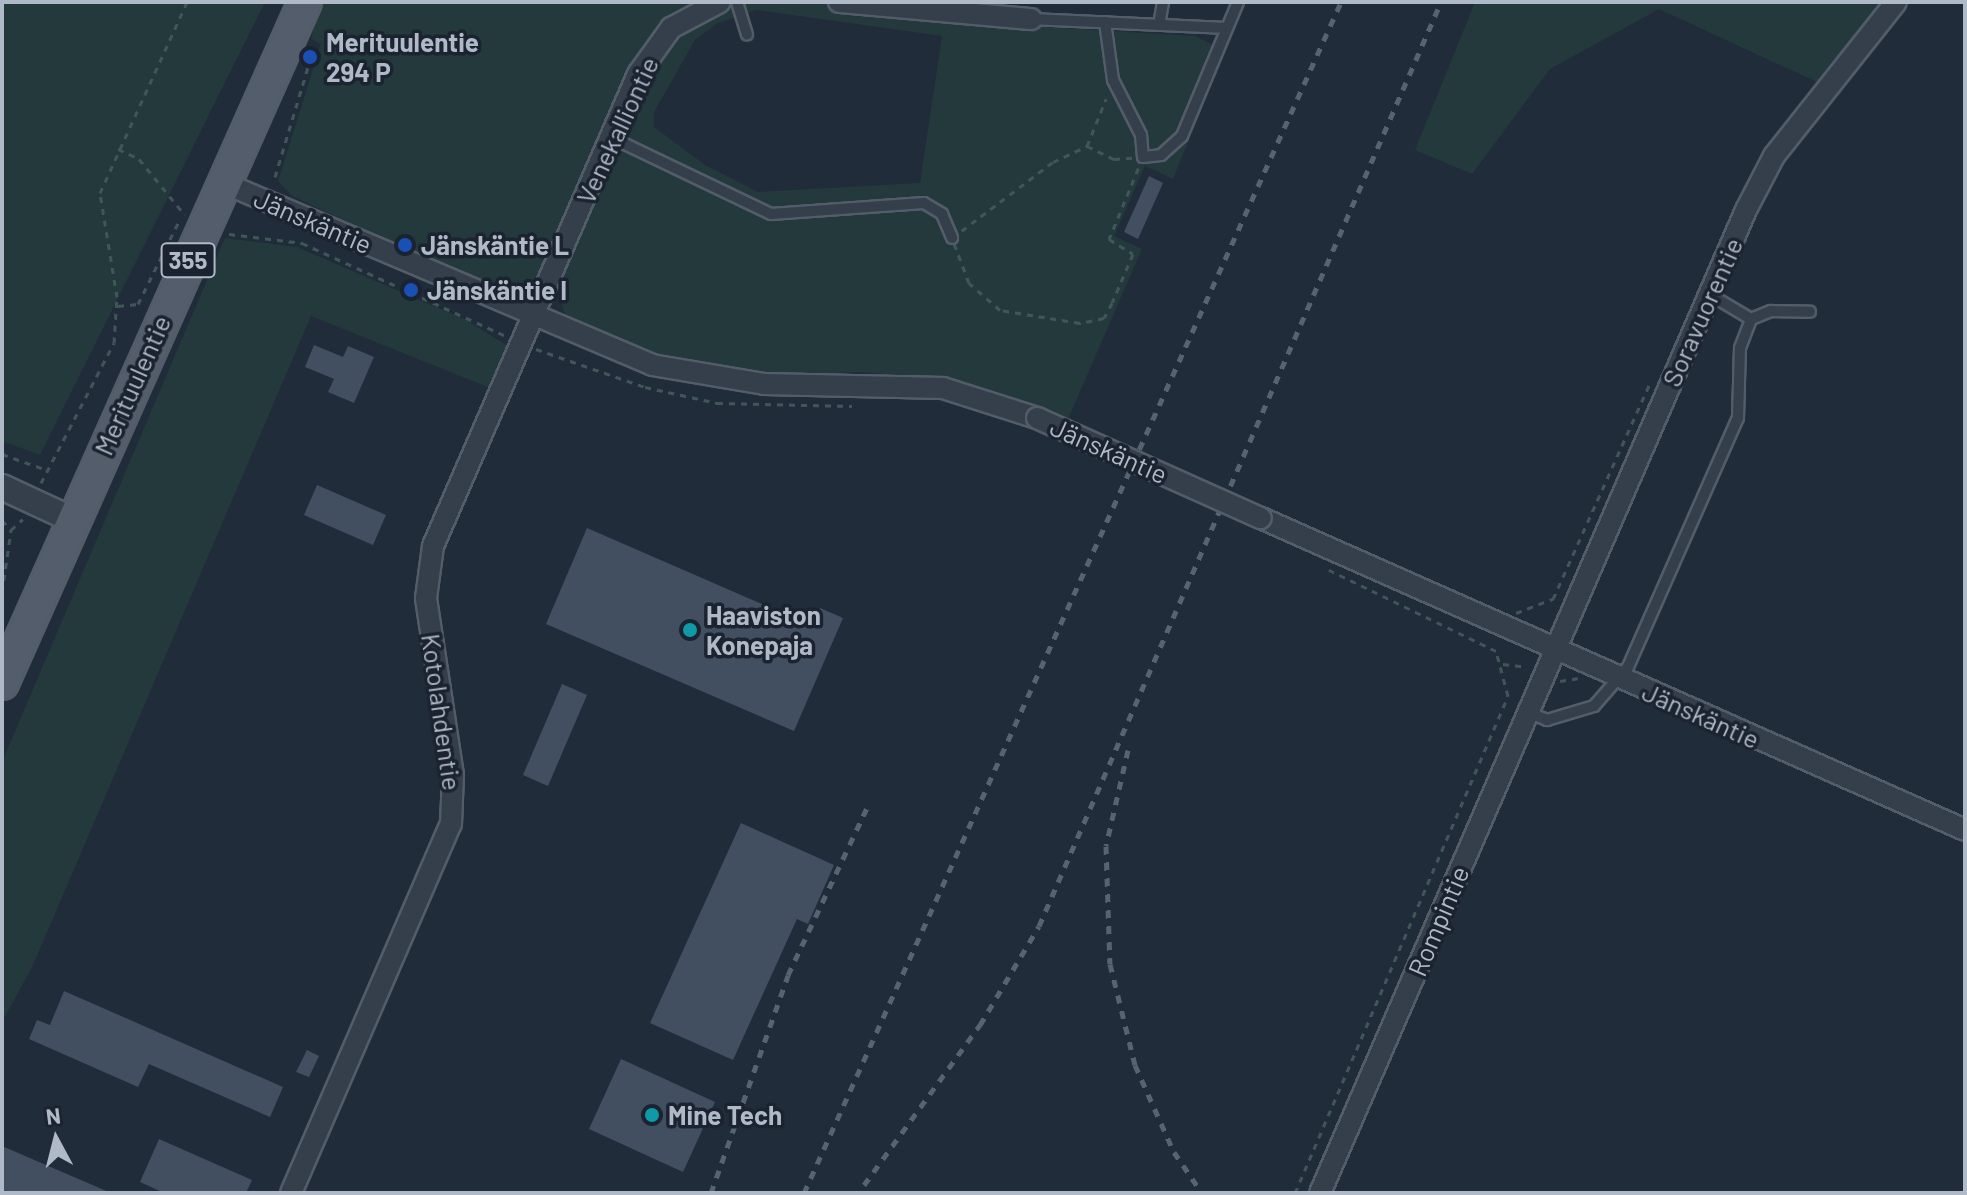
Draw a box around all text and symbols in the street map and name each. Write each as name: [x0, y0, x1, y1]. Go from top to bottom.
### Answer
place label: Merituulentie 294 P: [326, 26, 479, 88]
marker: Merituulentie 294 P: [301, 48, 319, 66]
street label: Venekalliontie: [569, 52, 665, 208]
street label: Jänskäntie: [249, 182, 377, 260]
place label: Jänskäntie L: [421, 229, 569, 261]
street label: Soravuorentie: [1655, 233, 1749, 391]
marker: Jänskäntie L: [396, 236, 414, 254]
road number: 355: [160, 240, 216, 280]
place label: Jänskäntie I: [427, 274, 567, 306]
marker: Jänskäntie I: [402, 281, 420, 299]
street label: Merituulentie: [87, 310, 177, 460]
street label: Jänskäntie: [1046, 410, 1172, 490]
place label: Haaviston Konepaja: [706, 599, 821, 660]
marker: Haaviston Konepaja: [681, 621, 699, 639]
street label: Kotolahdentie: [416, 632, 468, 792]
street label: Jänskäntie: [1638, 675, 1764, 755]
street label: Rompintie: [1401, 861, 1475, 981]
north arrow: [16, 1099, 96, 1179]
place label: Mine Tech: [668, 1099, 782, 1131]
text: N: [44, 1101, 62, 1129]
marker: Mine Tech: [643, 1106, 661, 1124]

